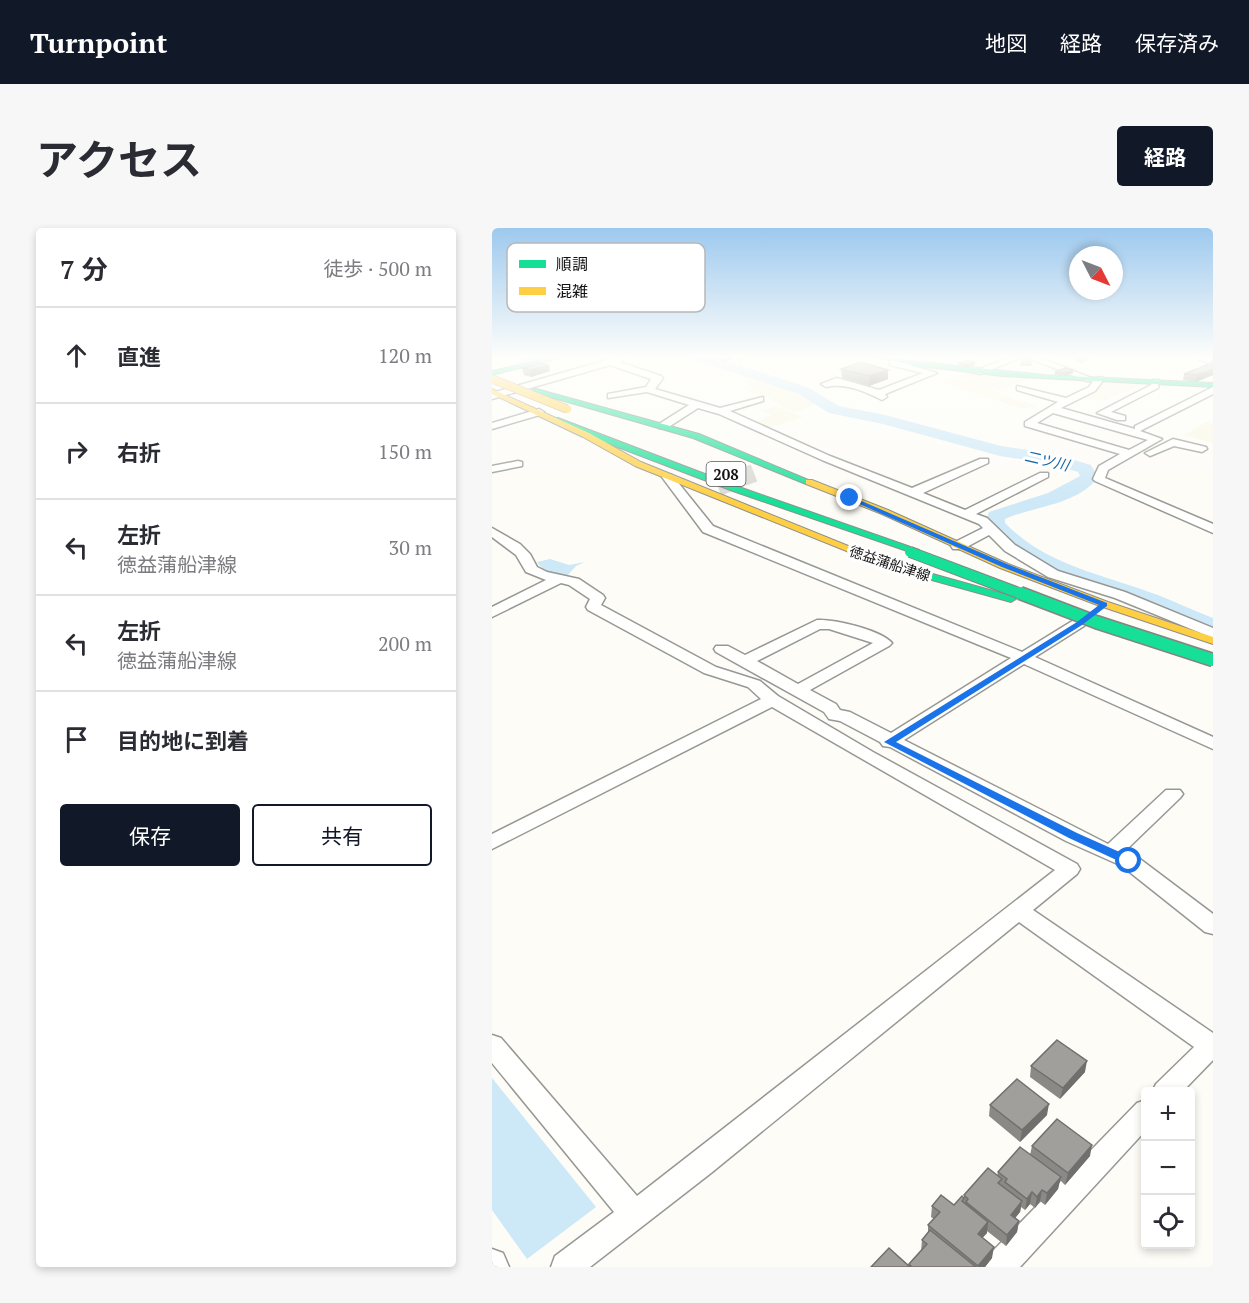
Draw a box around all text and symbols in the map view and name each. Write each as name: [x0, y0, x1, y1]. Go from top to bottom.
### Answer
text: Turnpoint: [30, 24, 168, 61]
text: 地図: [985, 29, 1027, 57]
text: 経路: [1060, 29, 1102, 57]
text: 保存済み: [1135, 29, 1219, 57]
button: 経路: [1117, 126, 1213, 186]
text: アクセス: [36, 131, 202, 187]
legend: [507, 243, 705, 312]
north arrow: [1069, 246, 1123, 300]
text: 7 分: [60, 252, 108, 286]
text: 順調: [556, 253, 588, 275]
text: 徒歩 · 500 m: [323, 255, 432, 282]
text: 混雑: [556, 280, 588, 302]
icon: ahead: [60, 339, 93, 372]
text: 直進: [117, 342, 161, 371]
text: 120 m: [378, 342, 432, 369]
icon: right: [60, 435, 93, 468]
text: 右折: [117, 438, 161, 467]
text: 150 m: [378, 438, 432, 465]
water label: 二ツ川: [1023, 445, 1073, 475]
road number: 208: [706, 462, 746, 486]
route end: [836, 484, 862, 510]
text: 左折: [117, 520, 161, 549]
icon: left: [60, 531, 93, 564]
text: 30 m: [389, 534, 432, 561]
street label: 徳益蒲船津線: [847, 541, 933, 585]
text: 徳益蒲船津線: [117, 551, 237, 578]
text: 左折: [117, 616, 161, 645]
icon: left: [60, 627, 93, 660]
text: 200 m: [378, 630, 432, 657]
text: 徳益蒲船津線: [117, 647, 237, 674]
icon: arrive: [60, 723, 93, 756]
text: 目的地に到着: [117, 726, 249, 755]
button: 保存: [60, 804, 240, 866]
button: 共有: [252, 804, 432, 866]
route start: [1115, 847, 1141, 873]
map controls: [1141, 1087, 1195, 1249]
button: +: [1141, 1087, 1195, 1141]
button: −: [1141, 1141, 1195, 1195]
button: locate: [1141, 1195, 1195, 1249]

